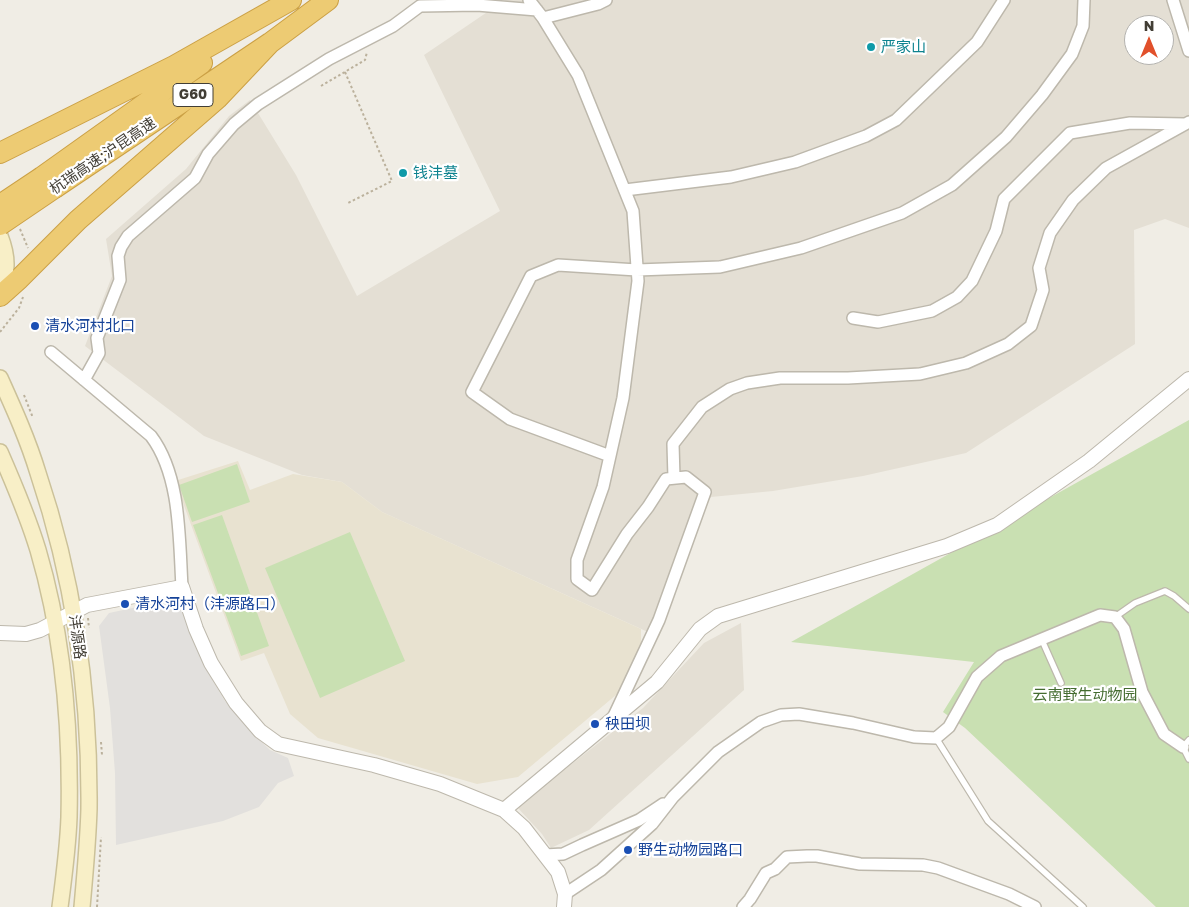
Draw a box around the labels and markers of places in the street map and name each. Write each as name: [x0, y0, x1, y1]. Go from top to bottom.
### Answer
place label: 严家山: [881, 38, 926, 56]
marker: 严家山: [865, 41, 877, 53]
place label: 钱沣墓: [413, 164, 458, 182]
marker: 钱沣墓: [397, 167, 409, 179]
place label: 清水河村北口: [45, 317, 135, 335]
marker: 清水河村北口: [29, 320, 41, 332]
place label: 清水河村（沣源路口）: [135, 595, 285, 613]
marker: 清水河村（沣源路口）: [119, 598, 131, 610]
place label: 秧田坝: [605, 715, 650, 733]
marker: 秧田坝: [589, 718, 601, 730]
place label: 野生动物园路口: [638, 841, 743, 859]
marker: 野生动物园路口: [622, 844, 634, 856]

